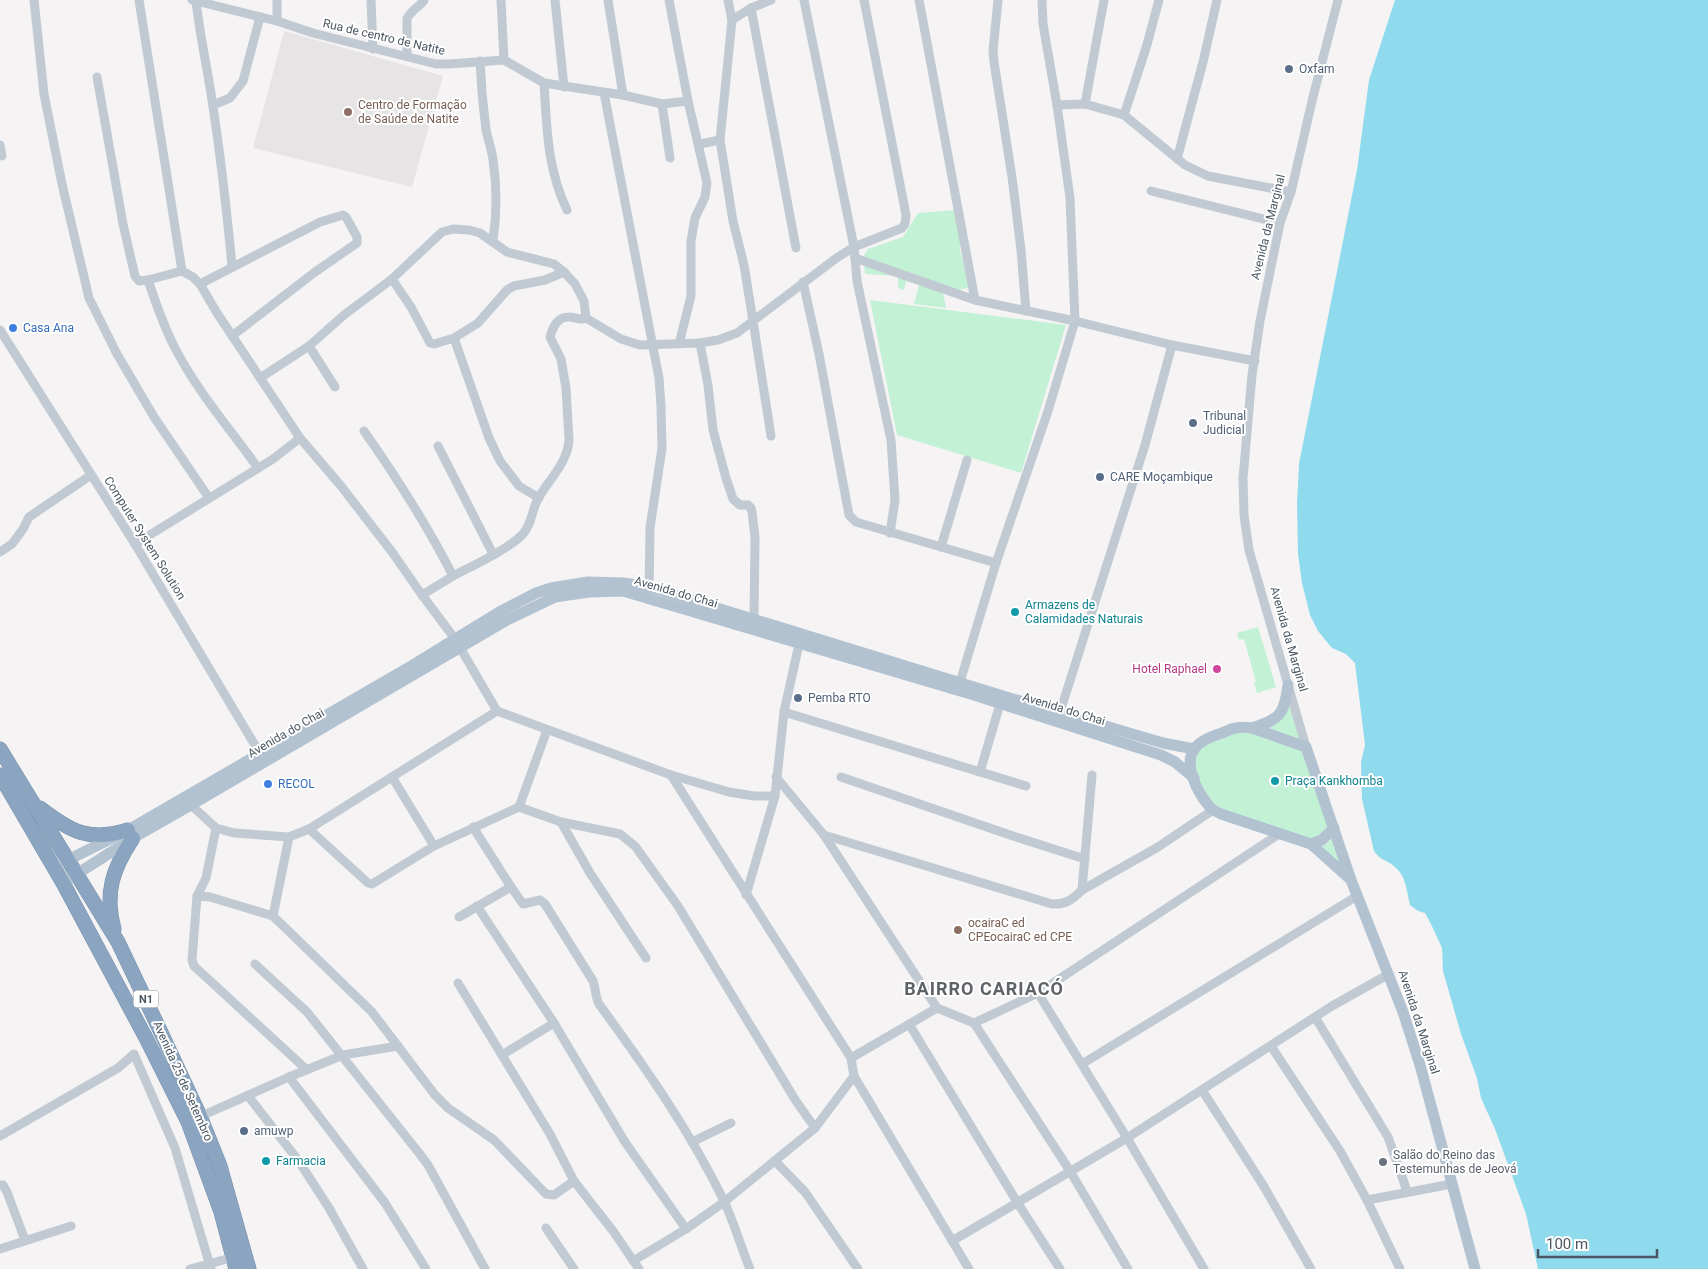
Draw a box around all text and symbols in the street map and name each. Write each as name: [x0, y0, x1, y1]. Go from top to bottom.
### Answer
street label: Rua de centro de Natite: [322, 16, 446, 58]
place label: Oxfam: [1299, 62, 1334, 76]
marker: Oxfam: [1283, 63, 1295, 75]
place label: Centro de Formação de Saúde de Natite: [358, 98, 467, 126]
marker: Centro de Formação de Saúde de Natite: [342, 106, 354, 118]
street label: Avenida da Marginal: [1248, 173, 1288, 281]
place label: Casa Ana: [23, 321, 74, 335]
marker: Casa Ana: [7, 322, 19, 334]
place label: Tribunal Judicial: [1203, 409, 1246, 437]
marker: Tribunal Judicial: [1187, 417, 1199, 429]
place label: CARE Moçambique: [1110, 470, 1213, 484]
marker: CARE Moçambique: [1094, 471, 1106, 483]
street label: Computer System Solution: [101, 474, 189, 602]
street label: Avenida do Chai: [633, 573, 719, 611]
street label: Avenida da Marginal: [1267, 585, 1311, 693]
place label: Armazens de Calamidades Naturais: [1025, 598, 1143, 626]
marker: Armazens de Calamidades Naturais: [1009, 606, 1021, 618]
place label: Hotel Raphael: [1132, 662, 1207, 676]
marker: Hotel Raphael: [1211, 663, 1223, 675]
street label: Avenida do Chai: [1021, 690, 1107, 728]
place label: Pemba RTO: [808, 691, 871, 705]
marker: Pemba RTO: [792, 692, 804, 704]
street label: Avenida do Chai: [245, 705, 327, 761]
place label: Praça Kankhomba: [1285, 774, 1383, 788]
marker: Praça Kankhomba: [1269, 775, 1281, 787]
place label: RECOL: [278, 777, 315, 791]
marker: RECOL: [262, 778, 274, 790]
place label: ocairaC ed CPEocairaC ed CPE: [968, 916, 1072, 944]
marker: ocairaC ed CPEocairaC ed CPE: [952, 924, 964, 936]
street label: Avenida da Marginal: [1396, 968, 1442, 1076]
district label: BAIRRO CARIACÓ: [904, 978, 1064, 999]
road number: N1: [134, 991, 158, 1008]
street label: Avenida 25 de Setembro: [150, 1019, 216, 1143]
place label: amuwp: [254, 1124, 294, 1138]
marker: amuwp: [238, 1125, 250, 1137]
place label: Salão do Reino das Testemunhas de Jeová: [1393, 1148, 1517, 1176]
place label: Farmacia: [276, 1154, 326, 1168]
marker: Farmacia: [260, 1155, 272, 1167]
marker: Salão do Reino das Testemunhas de Jeová: [1377, 1156, 1389, 1168]
scale bar: [1538, 1226, 1657, 1258]
text: 100 m: [1546, 1235, 1588, 1253]

